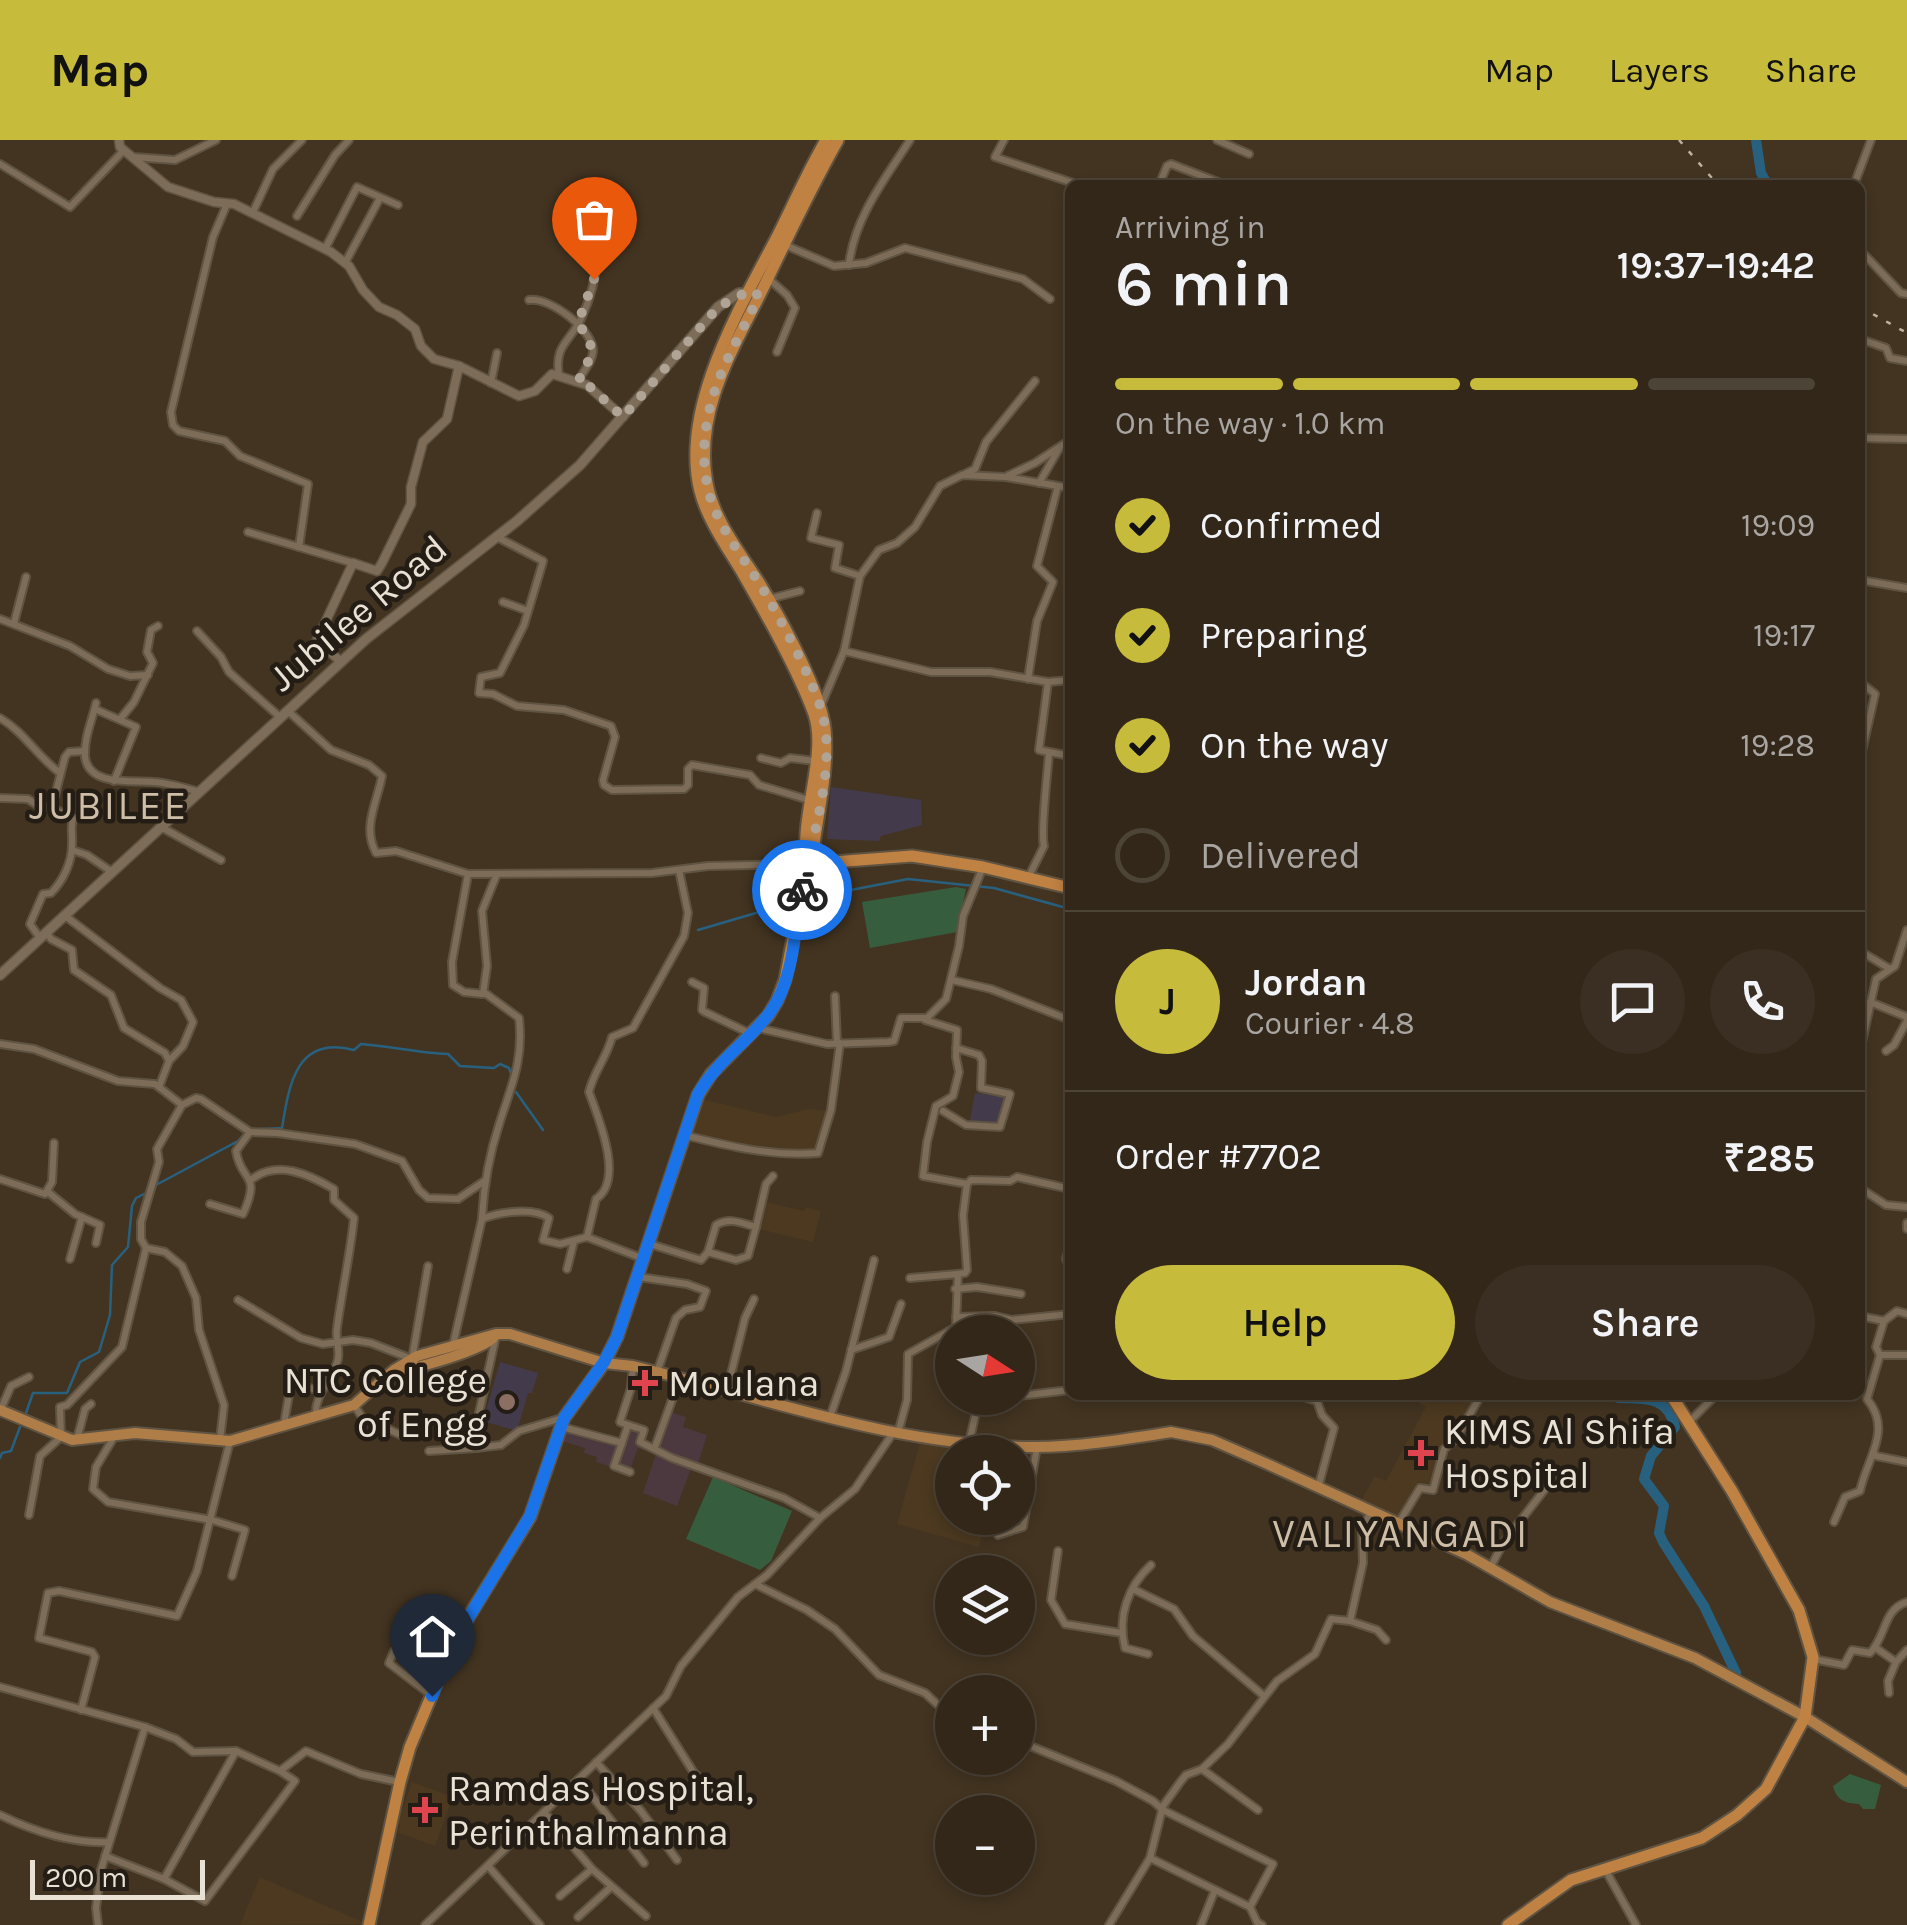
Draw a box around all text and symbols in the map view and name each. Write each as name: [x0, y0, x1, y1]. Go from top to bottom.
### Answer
text: Map: [50, 42, 149, 98]
text: Map: [1484, 50, 1554, 91]
text: Layers: [1609, 50, 1710, 91]
text: Share: [1765, 50, 1857, 91]
pin: [552, 177, 637, 280]
icon: bag: [567, 192, 622, 247]
text: Arriving in: [1115, 209, 1266, 246]
text: 19:37–19:42: [1617, 243, 1815, 288]
text: 6 min: [1115, 245, 1292, 321]
text: On the way · 1.0 km: [1115, 405, 1385, 442]
icon: check: [1115, 498, 1170, 553]
text: Confirmed: [1200, 503, 1383, 548]
text: 19:09: [1741, 507, 1815, 544]
street label: Jubilee Road: [260, 526, 456, 700]
icon: check: [1115, 608, 1170, 663]
text: Preparing: [1200, 613, 1367, 658]
text: 19:17: [1753, 617, 1815, 654]
icon: check: [1115, 718, 1170, 773]
text: On the way: [1200, 723, 1388, 768]
text: 19:28: [1740, 727, 1815, 764]
district label: JUBILEE: [29, 782, 189, 829]
text: Delivered: [1200, 833, 1361, 878]
courier: [752, 840, 852, 940]
icon: bike: [775, 863, 830, 918]
button: chat: [1580, 949, 1685, 1054]
button: phone: [1710, 949, 1815, 1054]
text: Jordan: [1245, 960, 1368, 1005]
text: J: [1159, 979, 1176, 1024]
text: Courier · 4.8: [1245, 1005, 1415, 1042]
text: Order #7702: [1115, 1134, 1322, 1179]
text: ₹285: [1724, 1136, 1815, 1181]
button: Help: [1115, 1265, 1455, 1380]
button: Share: [1475, 1265, 1815, 1380]
north arrow: [935, 1315, 1035, 1415]
map controls: [935, 1315, 1035, 1895]
place label: NTC College of Engg: [284, 1358, 487, 1447]
place label: Moulana: [668, 1361, 819, 1406]
marker: Moulana: [632, 1370, 658, 1396]
marker: NTC College of Engg: [496, 1391, 518, 1413]
place label: KIMS Al Shifa Hospital: [1444, 1409, 1675, 1498]
button: locate: [935, 1435, 1035, 1535]
marker: KIMS Al Shifa Hospital: [1408, 1440, 1434, 1466]
district label: VALIYANGADI: [1272, 1510, 1530, 1557]
button: layers: [935, 1555, 1035, 1655]
pin: [390, 1594, 475, 1697]
icon: home: [405, 1609, 460, 1664]
button: +: [935, 1675, 1035, 1775]
place label: Ramdas Hospital, Perinthalmanna: [448, 1766, 754, 1855]
button: −: [935, 1795, 1035, 1895]
marker: Ramdas Hospital, Perinthalmanna: [412, 1797, 438, 1823]
scale bar: [30, 1855, 205, 1900]
text: 200 m: [45, 1861, 127, 1894]

